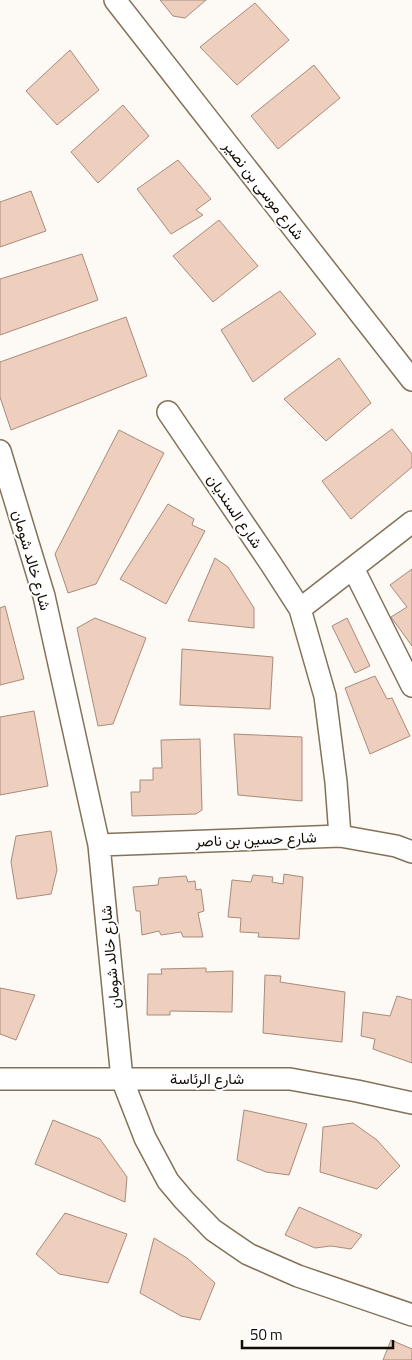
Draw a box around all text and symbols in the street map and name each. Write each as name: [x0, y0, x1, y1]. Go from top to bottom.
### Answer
street label: شارع موسى بن نصير: [217, 135, 310, 245]
street label: شارع السنديان: [201, 469, 269, 553]
street label: شارع خالد شومان: [7, 507, 57, 613]
street label: شارع حسين بن ناصر: [194, 825, 317, 853]
street label: شارع خالد شومان: [94, 904, 126, 1010]
street label: شارع الرئاسة: [170, 1067, 244, 1090]
scale bar: [242, 1318, 393, 1350]
text: 50 m: [250, 1323, 283, 1346]

